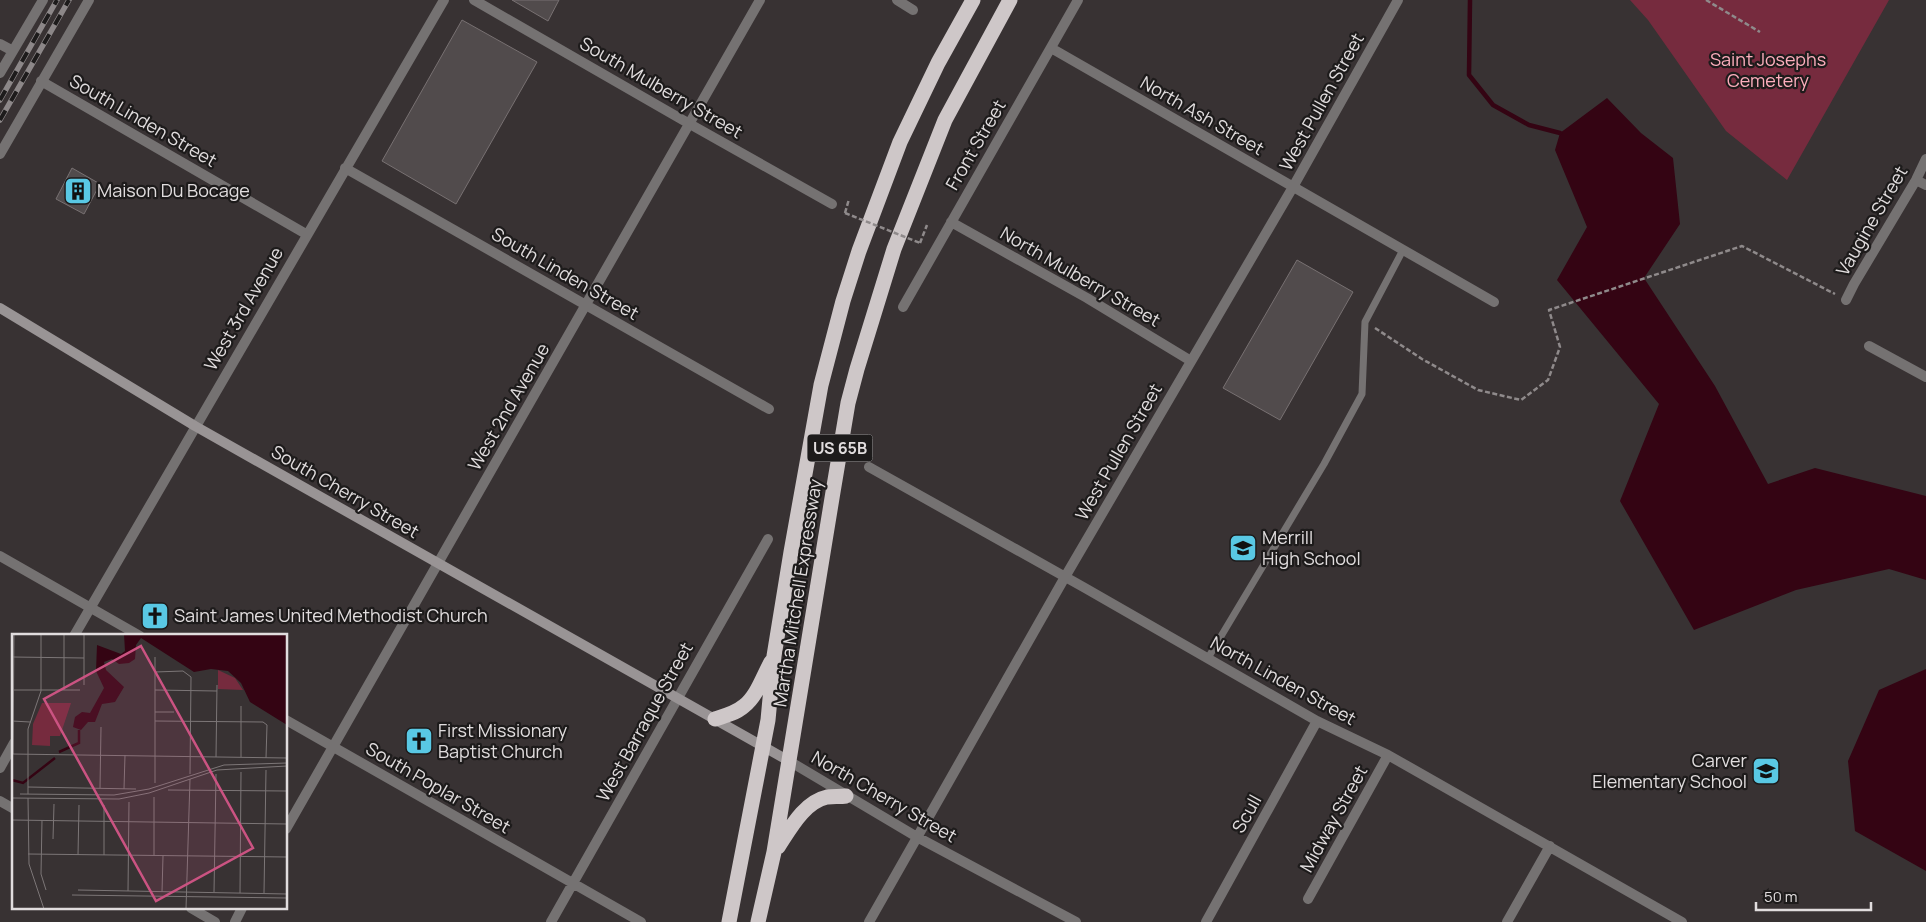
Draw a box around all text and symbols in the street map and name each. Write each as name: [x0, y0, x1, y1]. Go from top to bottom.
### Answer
street label: West Pullen Street: [1273, 28, 1369, 175]
street label: South Mulberry Street: [576, 31, 747, 144]
park label: Saint Josephs Cemetery: [1710, 47, 1826, 92]
street label: South Linden Street: [66, 68, 221, 172]
street label: North Ash Street: [1136, 70, 1269, 160]
street label: Front Street: [940, 95, 1011, 194]
street label: Vaugine Street: [1830, 161, 1912, 280]
building icon: Maison Du Bocage: [63, 176, 93, 206]
place label: Maison Du Bocage: [97, 178, 250, 202]
street label: North Mulberry Street: [996, 220, 1165, 332]
street label: South Linden Street: [488, 221, 643, 325]
street label: West 3rd Avenue: [198, 242, 288, 375]
street label: West 2nd Avenue: [462, 338, 554, 475]
street label: West Pullen Street: [1069, 379, 1167, 524]
road number: US 65B: [808, 434, 872, 462]
street label: South Cherry Street: [267, 439, 424, 543]
street label: Martha Mitchell Expressway: [767, 477, 827, 709]
place label: Merrill High School: [1262, 525, 1361, 570]
school or university icon: Merrill High School: [1228, 533, 1258, 563]
church icon: Saint James United Methodist Church: [140, 601, 170, 631]
place label: Saint James United Methodist Church: [174, 603, 488, 627]
street label: North Linden Street: [1206, 630, 1361, 730]
inset map: [12, 634, 288, 910]
street label: West Barraque Street: [590, 638, 698, 805]
place label: First Missionary Baptist Church: [438, 718, 568, 763]
church icon: First Missionary Baptist Church: [404, 726, 434, 756]
street label: South Poplar Street: [362, 736, 515, 838]
street label: North Cherry Street: [808, 745, 961, 847]
place label: Carver Elementary School: [1592, 748, 1748, 793]
school or university icon: Carver Elementary School: [1751, 756, 1781, 786]
street label: Midway Street: [1294, 761, 1372, 876]
street label: Scull: [1226, 790, 1266, 837]
scale bar: [1756, 880, 1871, 912]
text: 50 m: [1764, 886, 1798, 907]

